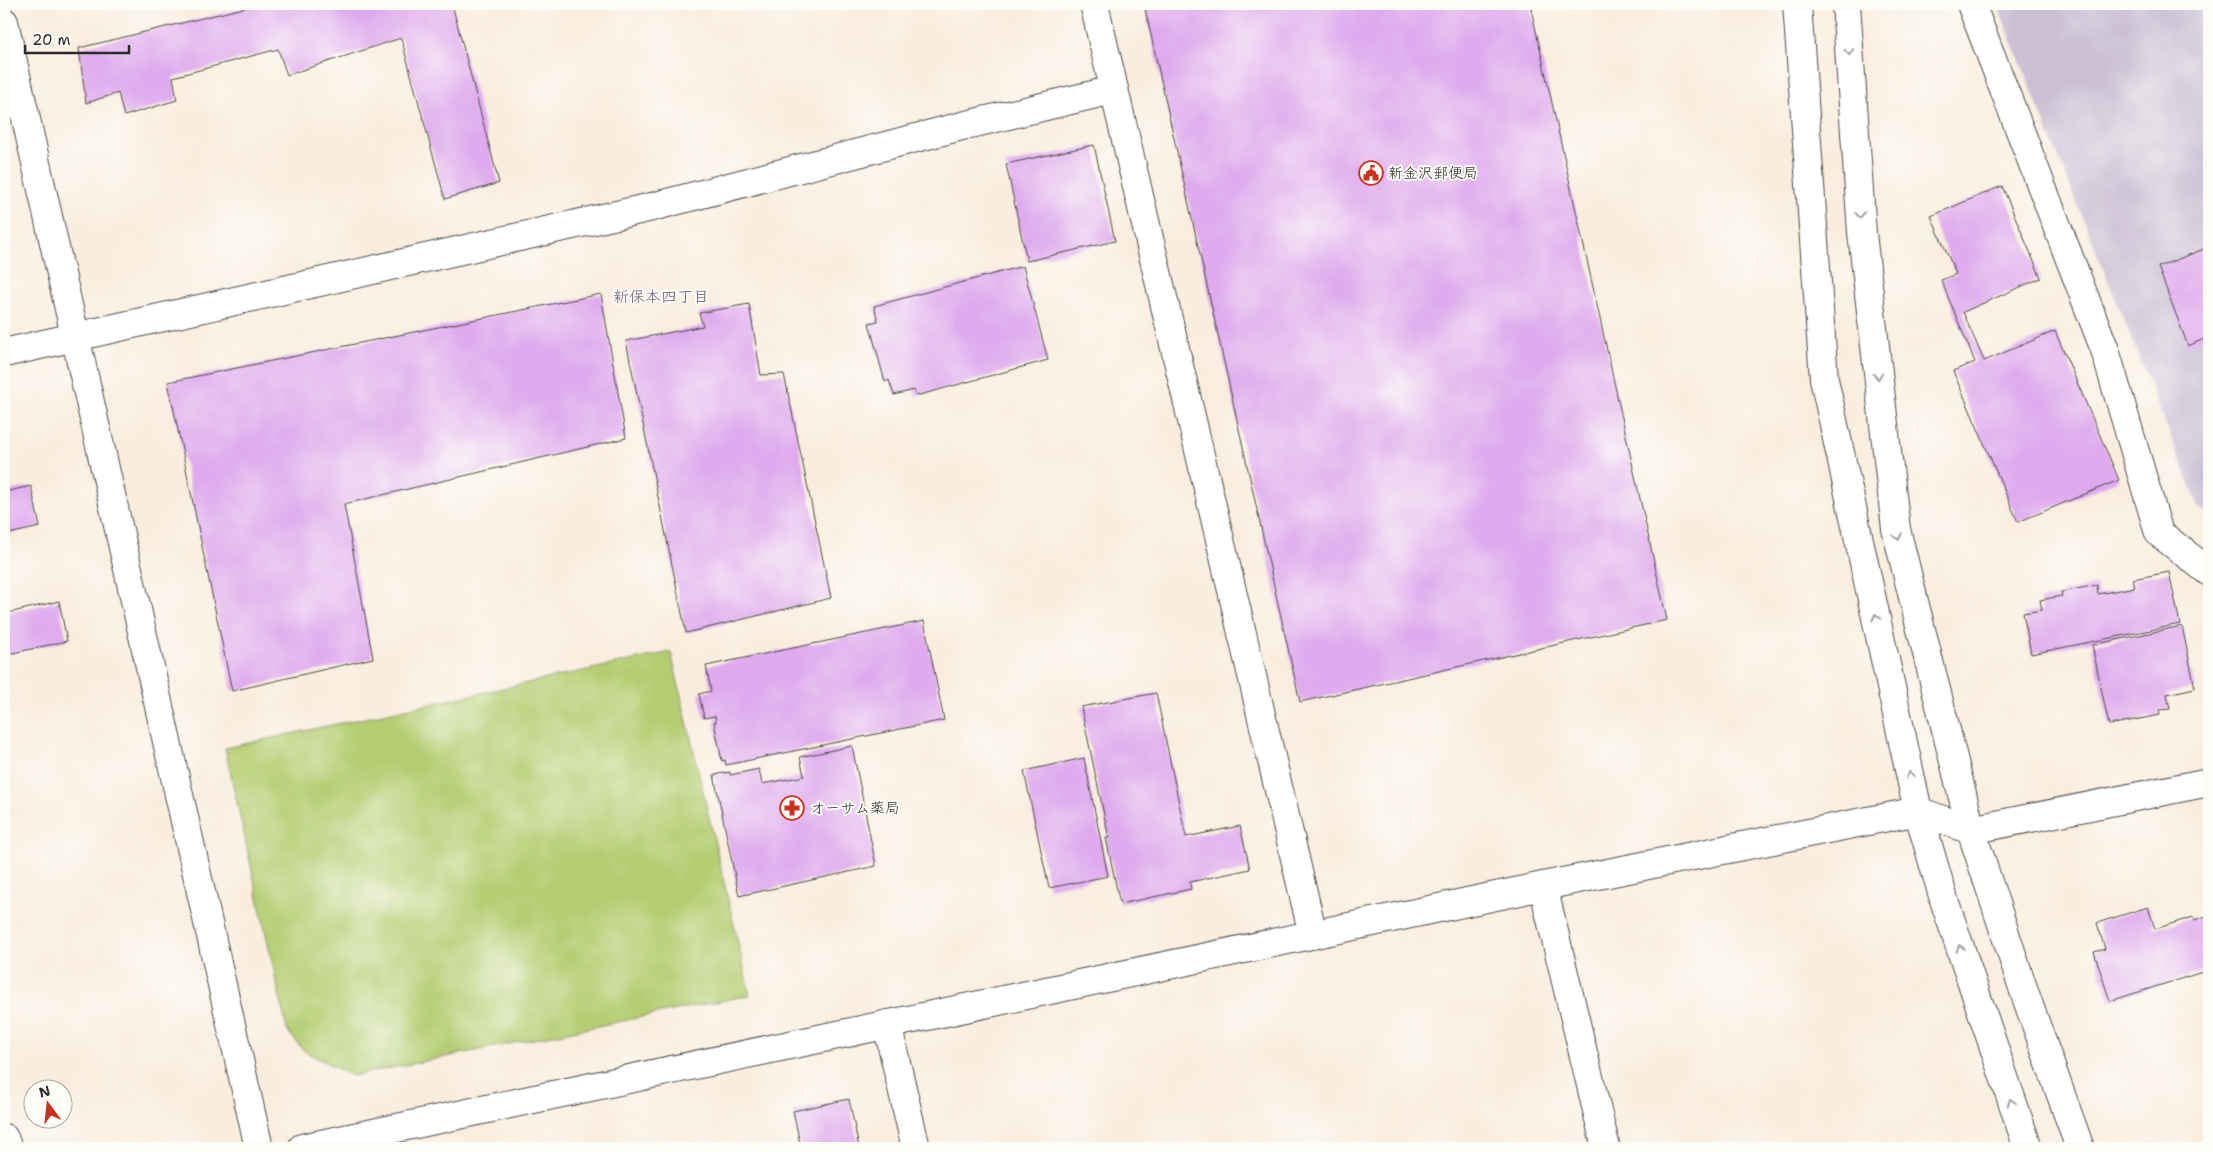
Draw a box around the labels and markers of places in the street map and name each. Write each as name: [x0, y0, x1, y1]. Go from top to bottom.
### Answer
public building icon: 新金沢郵便局: [1358, 160, 1384, 186]
place label: 新金沢郵便局: [1388, 163, 1478, 183]
pharmacy icon: オーサム薬局: [779, 795, 805, 821]
place label: オーサム薬局: [810, 798, 900, 818]

